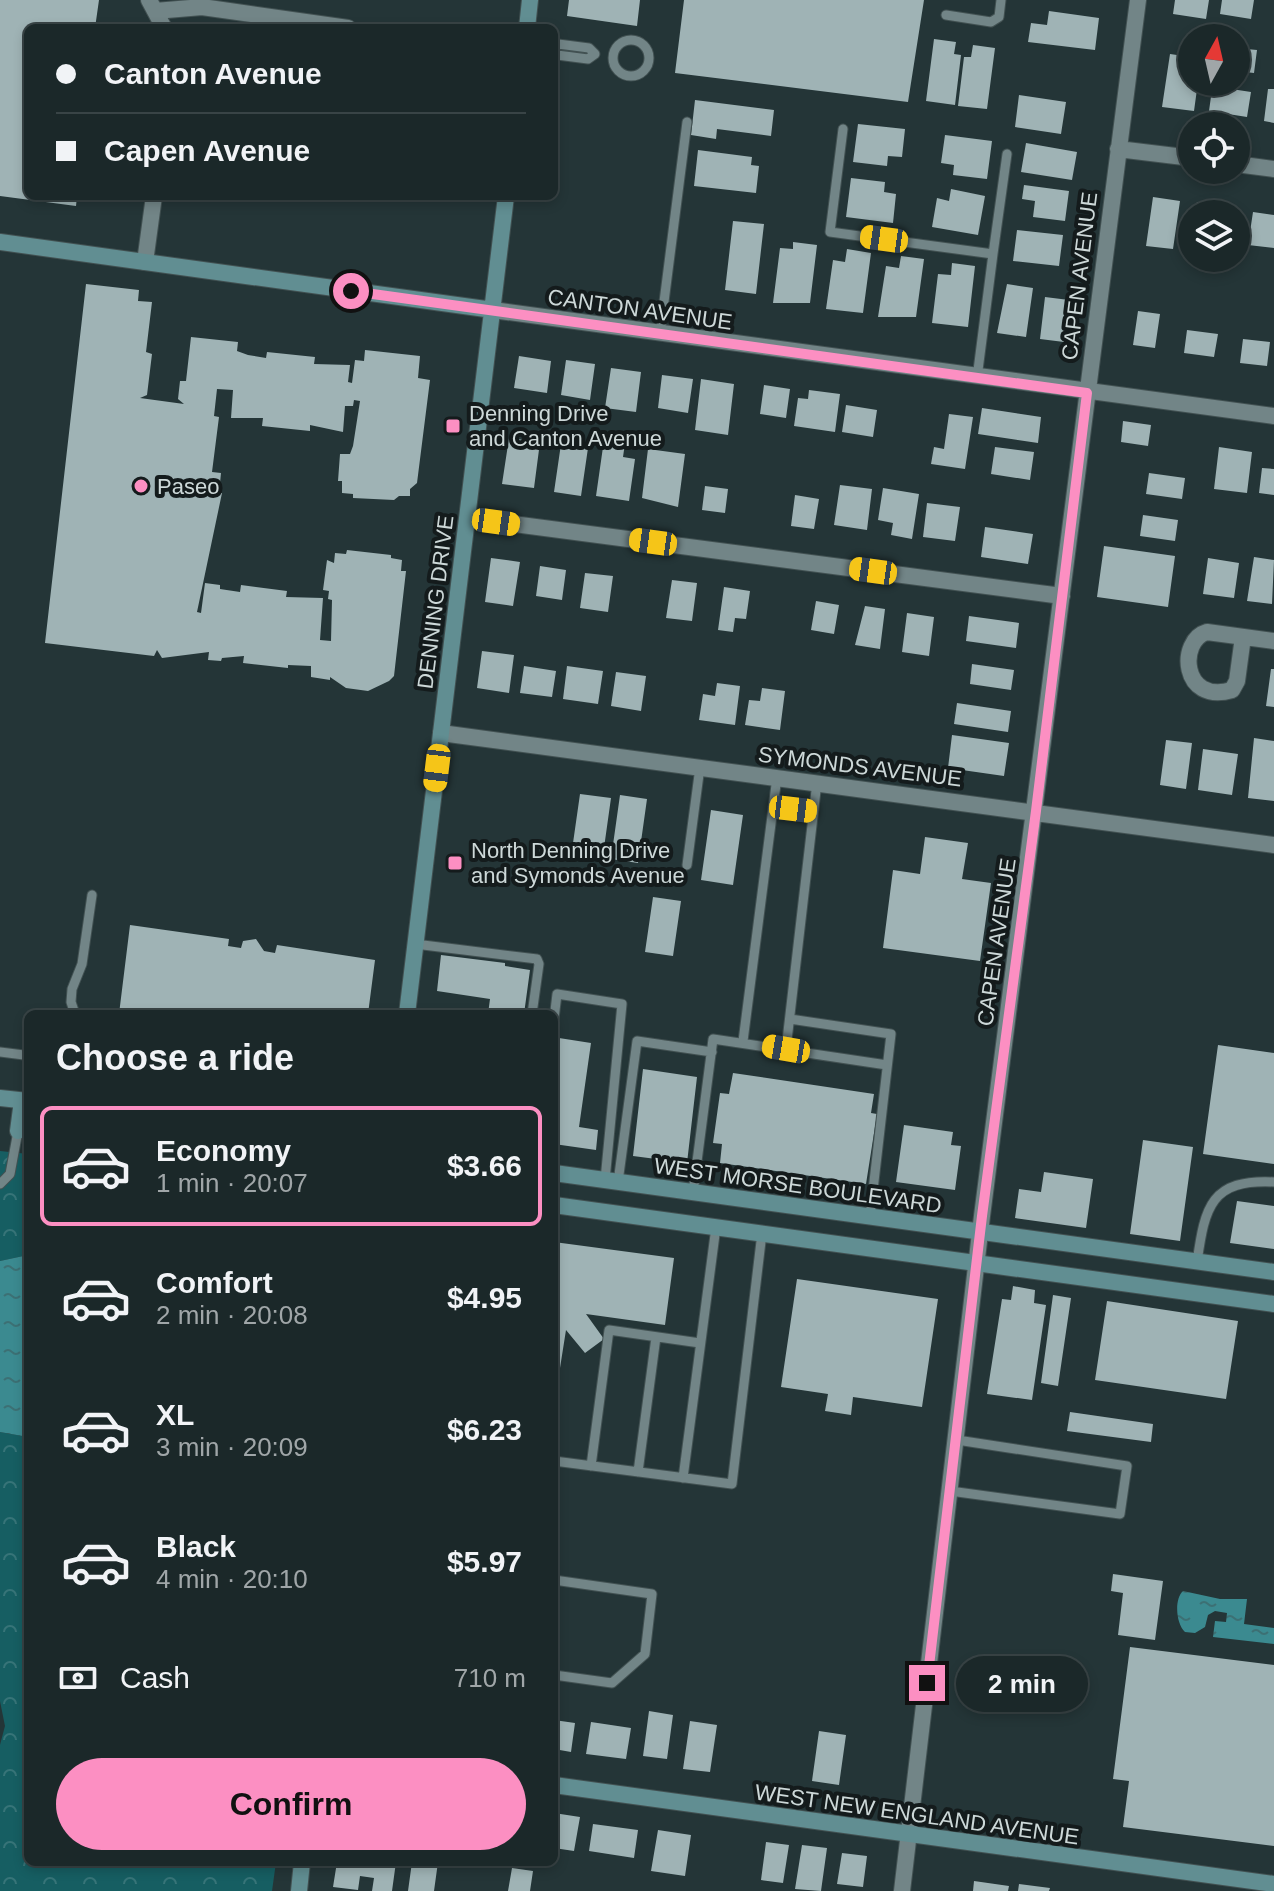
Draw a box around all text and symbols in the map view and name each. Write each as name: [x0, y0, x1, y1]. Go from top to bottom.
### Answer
north arrow: [1178, 24, 1250, 96]
map controls: [1178, 24, 1250, 272]
text: Canton Avenue: [104, 57, 322, 90]
button: locate: [1178, 112, 1250, 184]
text: Capen Avenue: [104, 134, 310, 167]
street label: CAPEN AVENUE: [1057, 190, 1102, 362]
button: layers: [1178, 200, 1250, 272]
car: [859, 224, 909, 254]
route start: [333, 273, 369, 309]
street label: CANTON AVENUE: [546, 284, 734, 335]
place label: Denning Drive and Canton Avenue: [469, 401, 662, 451]
marker: Denning Drive and Canton Avenue: [444, 417, 462, 435]
place label: Paseo: [157, 474, 219, 499]
marker: Paseo: [132, 477, 150, 495]
car: [471, 507, 521, 537]
street label: DENNING DRIVE: [412, 514, 459, 690]
car: [628, 527, 678, 557]
car: [848, 556, 898, 586]
street label: SYMONDS AVENUE: [757, 742, 963, 791]
car: [422, 743, 452, 793]
car: [768, 794, 818, 824]
place label: North Denning Drive and Symonds Avenue: [471, 838, 685, 888]
marker: North Denning Drive and Symonds Avenue: [446, 854, 464, 872]
street label: CAPEN AVENUE: [972, 856, 1021, 1028]
car: [760, 1033, 812, 1065]
text: Choose a ride: [56, 1037, 294, 1078]
icon: car: [60, 1130, 132, 1202]
text: Economy: [156, 1134, 291, 1167]
text: $3.66: [447, 1149, 522, 1182]
street label: WEST MORSE BOULEVARD: [653, 1153, 943, 1218]
text: 1 min · 20:07: [156, 1168, 308, 1198]
icon: car: [60, 1262, 132, 1334]
text: Comfort: [156, 1266, 273, 1299]
text: $4.95: [447, 1281, 522, 1314]
text: 2 min · 20:08: [156, 1300, 308, 1330]
icon: car: [60, 1394, 132, 1466]
text: XL: [156, 1398, 194, 1431]
text: $6.23: [447, 1413, 522, 1446]
text: 3 min · 20:09: [156, 1432, 308, 1462]
icon: car: [60, 1526, 132, 1598]
text: Black: [156, 1530, 236, 1563]
text: $5.97: [447, 1545, 522, 1578]
text: 4 min · 20:10: [156, 1564, 308, 1594]
callout: 2 min: [955, 1655, 1087, 1711]
icon: cash: [56, 1656, 100, 1700]
text: Cash: [120, 1661, 190, 1694]
text: 710 m: [454, 1663, 526, 1693]
route end: [909, 1665, 945, 1701]
text: 2 min: [988, 1669, 1056, 1699]
button: Confirm: [56, 1758, 526, 1850]
street label: WEST NEW ENGLAND AVENUE: [753, 1779, 1080, 1850]

